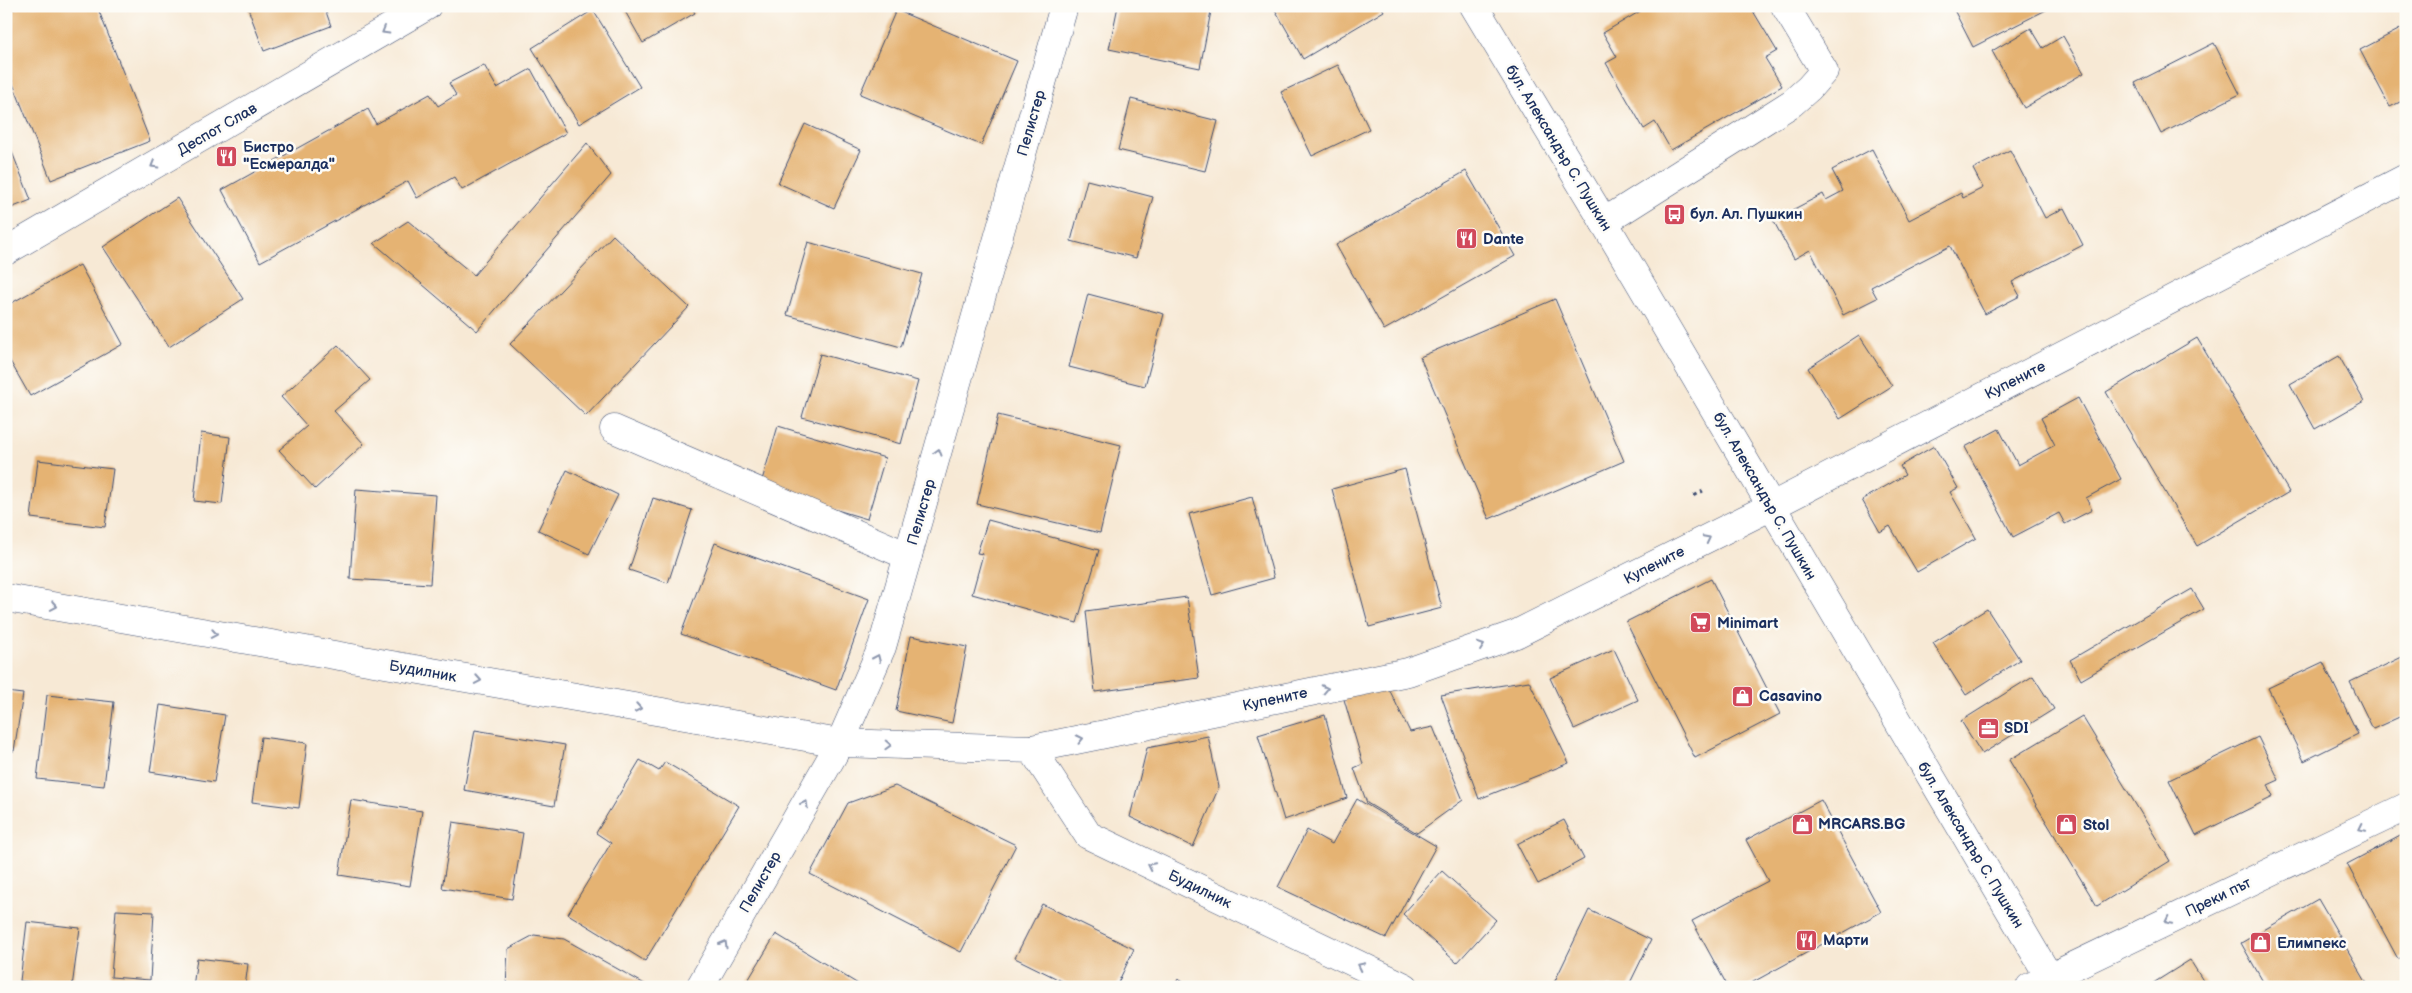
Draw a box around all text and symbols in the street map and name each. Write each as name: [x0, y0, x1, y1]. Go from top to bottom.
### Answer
one-way arrow: [382, 24, 391, 34]
street label: бул. Александър С. Пушкин: [1501, 62, 1616, 235]
street label: Пелистер: [1013, 87, 1050, 158]
street label: Деспот Слав: [174, 99, 261, 160]
place label: Бистро "Есмералда": [243, 138, 335, 174]
restaurant icon: Бистро "Есмералда": [215, 144, 239, 168]
one-way arrow: [151, 159, 160, 169]
bus stop icon: бул. Ал. Пушкин: [1662, 202, 1686, 226]
place label: бул. Ал. Пушкин: [1690, 205, 1803, 224]
restaurant icon: Dante: [1455, 227, 1479, 251]
place label: Dante: [1483, 230, 1524, 249]
street label: Купените: [1982, 357, 2049, 404]
street label: бул. Александър С. Пушкин: [1709, 409, 1820, 584]
one-way arrow: [932, 448, 942, 457]
street label: Пелистер: [903, 476, 940, 547]
one-way arrow: [1702, 535, 1711, 545]
street label: Купените: [1621, 542, 1688, 589]
one-way arrow: [50, 601, 59, 611]
supermarket icon: Minimart: [1689, 611, 1713, 635]
place label: Minimart: [1717, 614, 1778, 633]
one-way arrow: [210, 629, 219, 639]
one-way arrow: [1477, 642, 1485, 652]
one-way arrow: [871, 654, 882, 663]
street label: Будилник: [388, 656, 458, 687]
one-way arrow: [473, 675, 482, 685]
street label: Купените: [1241, 683, 1309, 716]
one-way arrow: [1320, 684, 1329, 695]
shop icon: Casavino: [1731, 684, 1755, 708]
place label: Casavino: [1759, 687, 1822, 706]
one-way arrow: [634, 703, 642, 713]
office icon: SDI: [1976, 716, 2000, 740]
place label: SDI: [2004, 719, 2029, 738]
one-way arrow: [1075, 734, 1084, 745]
one-way arrow: [885, 740, 893, 750]
street label: бул. Александър С. Пушкин: [1913, 759, 2028, 932]
one-way arrow: [799, 800, 809, 809]
shop icon: MRCARS.BG: [1790, 812, 1814, 836]
shop icon: Stol: [2055, 813, 2079, 837]
place label: MRCARS.BG: [1818, 815, 1905, 834]
place label: Stol: [2083, 816, 2109, 835]
one-way arrow: [2358, 822, 2367, 832]
street label: Пелистер: [735, 848, 786, 916]
one-way arrow: [1147, 861, 1156, 872]
street label: Будилник: [1165, 866, 1235, 913]
street label: Преки път: [2182, 873, 2254, 922]
one-way arrow: [2164, 915, 2173, 925]
restaurant icon: Марти: [1795, 928, 1819, 952]
place label: Марти: [1823, 931, 1869, 950]
shop icon: Елимпекс: [2249, 931, 2273, 955]
place label: Елимпекс: [2277, 934, 2347, 953]
one-way arrow: [718, 941, 728, 950]
one-way arrow: [1357, 962, 1366, 972]

